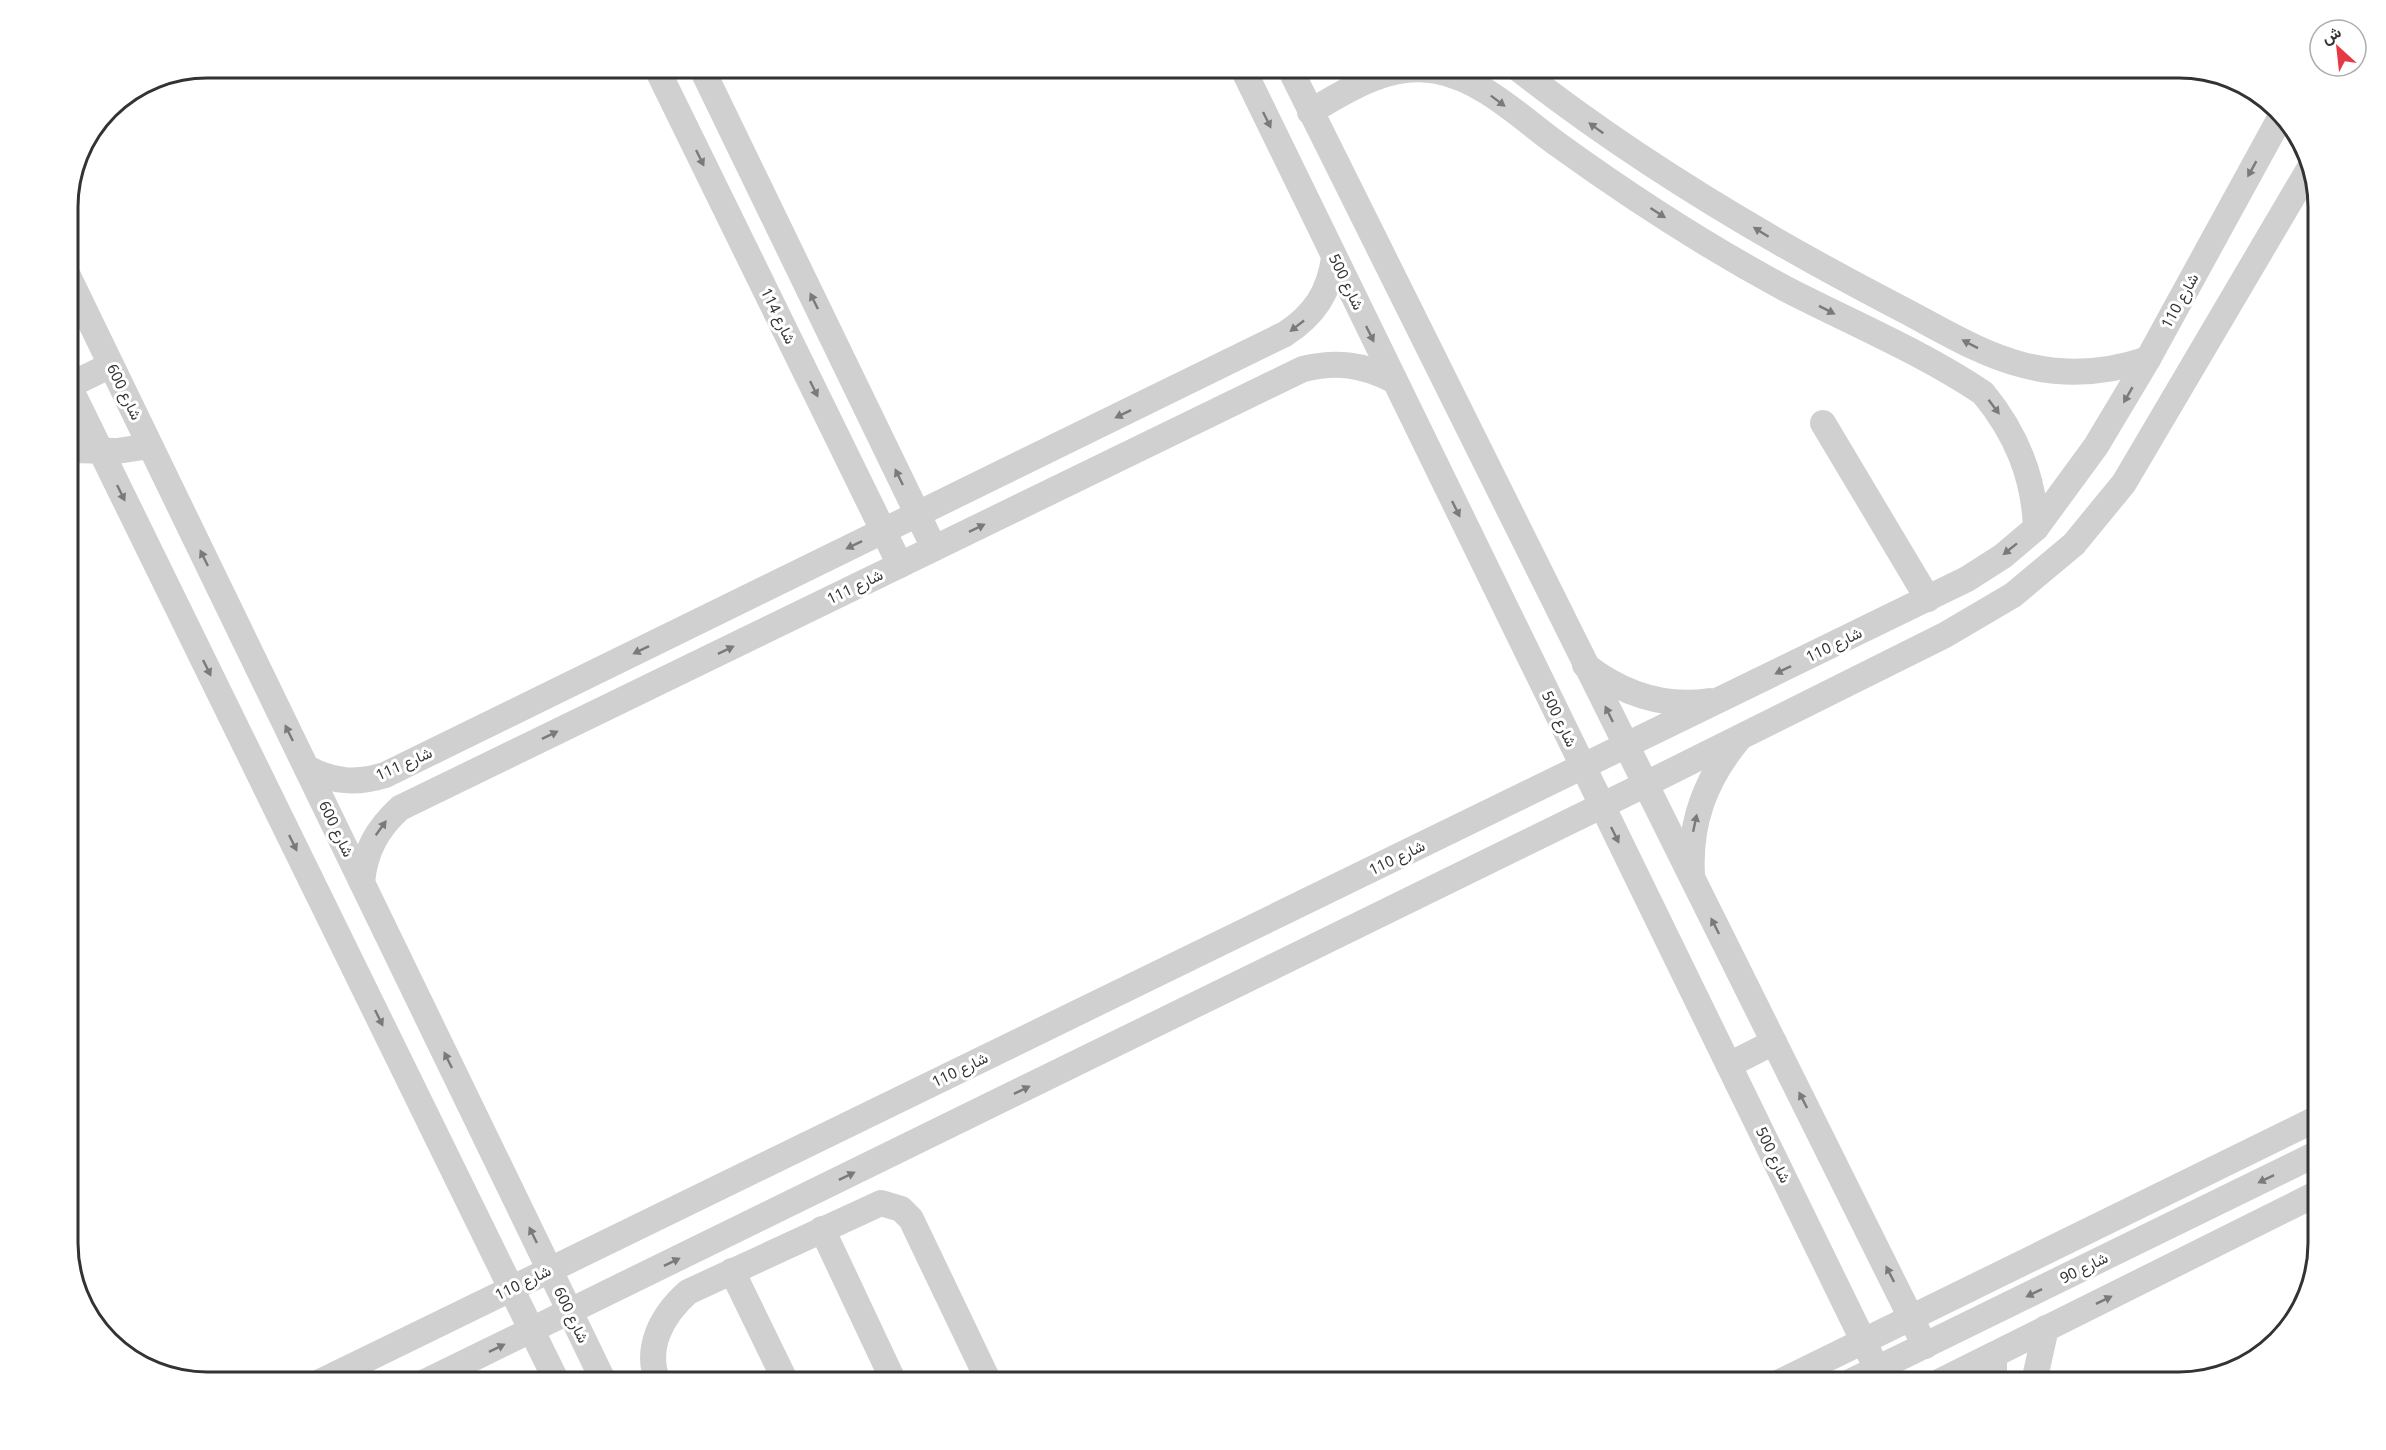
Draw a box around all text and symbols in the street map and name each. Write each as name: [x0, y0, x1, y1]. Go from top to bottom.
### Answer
north arrow: [2308, 18, 2368, 78]
text: ش: [2318, 20, 2345, 49]
one-way arrow: [1490, 95, 1506, 107]
one-way arrow: [1263, 112, 1272, 129]
one-way arrow: [1589, 123, 1604, 135]
one-way arrow: [696, 149, 705, 166]
one-way arrow: [2247, 161, 2257, 178]
one-way arrow: [1650, 207, 1666, 218]
one-way arrow: [1753, 226, 1770, 237]
street label: شارع 500: [1323, 250, 1369, 314]
street label: شارع 110: [2156, 269, 2204, 332]
street label: شارع 114: [755, 284, 801, 348]
one-way arrow: [810, 293, 819, 310]
one-way arrow: [1819, 305, 1836, 314]
one-way arrow: [1289, 319, 1305, 332]
one-way arrow: [1366, 325, 1375, 342]
one-way arrow: [1962, 339, 1979, 349]
street label: شارع 600: [101, 360, 147, 424]
one-way arrow: [809, 381, 819, 398]
one-way arrow: [2123, 387, 2133, 404]
one-way arrow: [1988, 399, 2001, 415]
one-way arrow: [1115, 409, 1132, 418]
one-way arrow: [895, 468, 904, 485]
one-way arrow: [117, 484, 126, 501]
one-way arrow: [1451, 500, 1460, 517]
one-way arrow: [968, 523, 985, 532]
one-way arrow: [845, 541, 862, 550]
one-way arrow: [2002, 543, 2018, 556]
one-way arrow: [200, 549, 209, 566]
street label: شارع 111: [823, 564, 887, 610]
street label: شارع 110: [1802, 622, 1866, 668]
one-way arrow: [632, 645, 649, 654]
one-way arrow: [717, 645, 734, 654]
one-way arrow: [202, 659, 212, 676]
one-way arrow: [1774, 665, 1791, 675]
street label: شارع 500: [1536, 687, 1582, 751]
one-way arrow: [1604, 705, 1614, 723]
one-way arrow: [285, 724, 295, 742]
one-way arrow: [542, 730, 559, 739]
street label: شارع 111: [372, 742, 436, 786]
street label: شارع 600: [313, 797, 359, 861]
one-way arrow: [1691, 814, 1701, 832]
one-way arrow: [375, 820, 387, 836]
one-way arrow: [1610, 826, 1620, 844]
one-way arrow: [288, 834, 297, 851]
street label: شارع 110: [1365, 835, 1429, 881]
one-way arrow: [1710, 917, 1720, 934]
one-way arrow: [373, 1009, 383, 1027]
street label: شارع 110: [928, 1047, 992, 1093]
one-way arrow: [443, 1051, 452, 1068]
one-way arrow: [1014, 1085, 1031, 1095]
one-way arrow: [1798, 1091, 1808, 1109]
street label: شارع 500: [1750, 1123, 1796, 1187]
one-way arrow: [839, 1171, 856, 1180]
one-way arrow: [2257, 1175, 2274, 1184]
one-way arrow: [528, 1226, 538, 1243]
street label: شارع 90: [2056, 1247, 2112, 1289]
one-way arrow: [663, 1257, 681, 1267]
street label: شارع 110: [491, 1260, 555, 1306]
one-way arrow: [1886, 1266, 1895, 1283]
street label: شارع 600: [548, 1283, 594, 1347]
one-way arrow: [2026, 1288, 2043, 1297]
one-way arrow: [2095, 1295, 2112, 1304]
one-way arrow: [488, 1343, 505, 1352]

